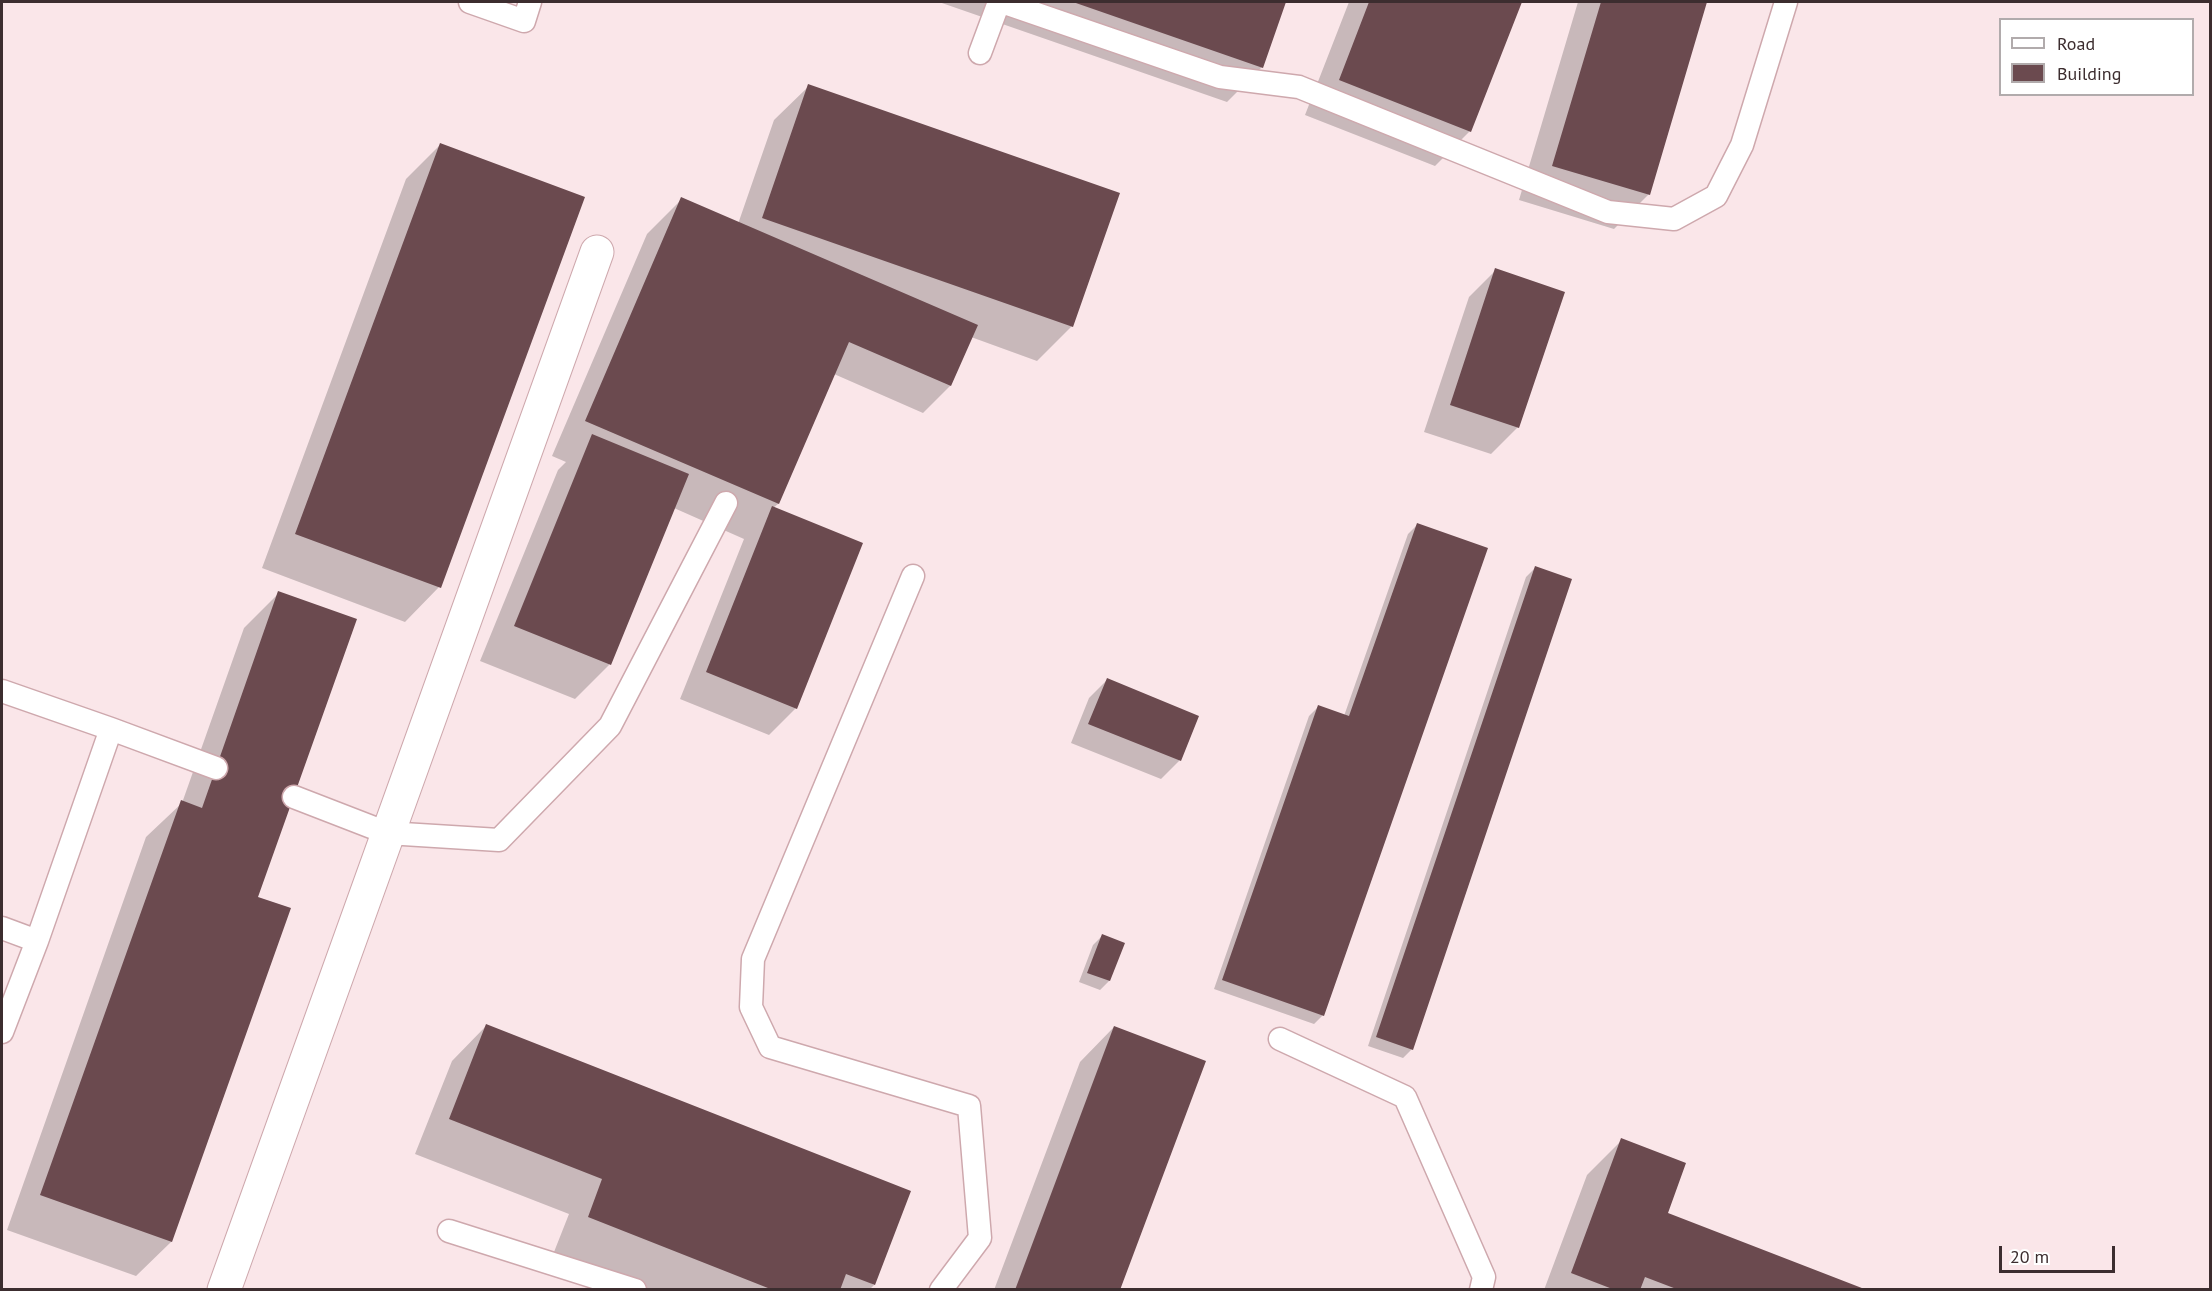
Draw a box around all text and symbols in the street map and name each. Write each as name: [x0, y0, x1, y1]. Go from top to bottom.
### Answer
legend: [1999, 18, 2194, 96]
text: Road: [2057, 32, 2095, 55]
text: Building: [2057, 62, 2121, 85]
scale bar: [2002, 1234, 2118, 1272]
text: 20 m: [2010, 1245, 2049, 1268]

